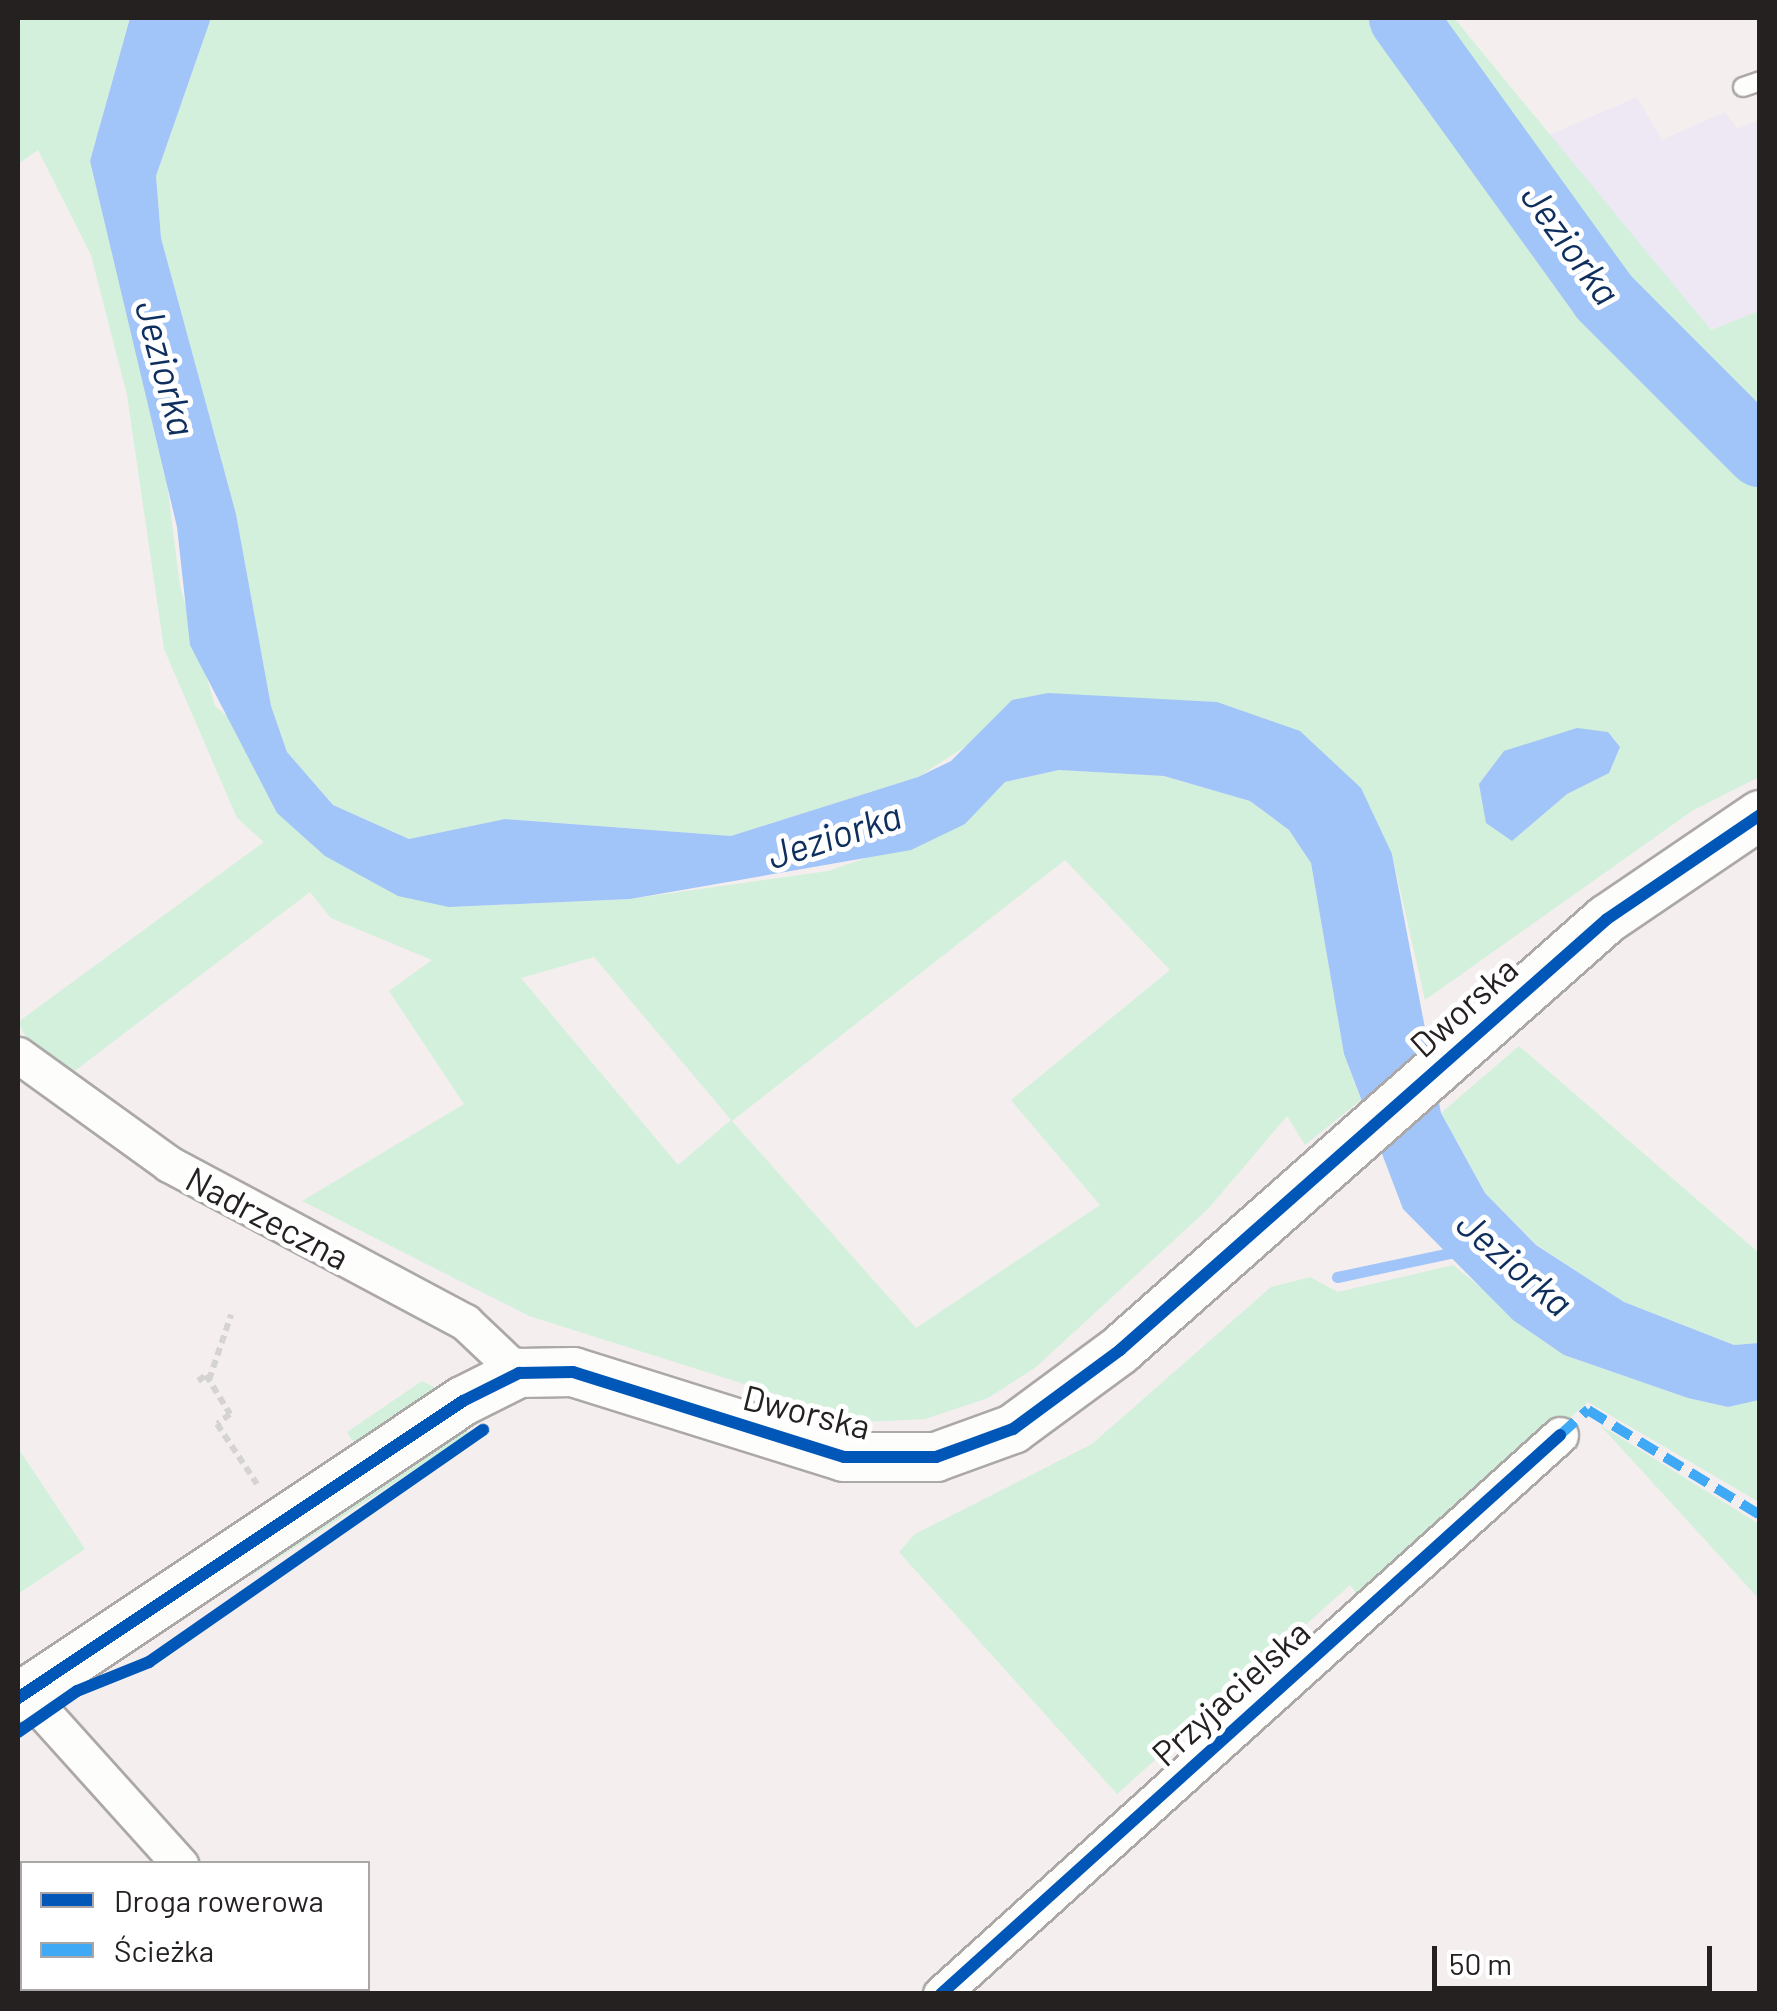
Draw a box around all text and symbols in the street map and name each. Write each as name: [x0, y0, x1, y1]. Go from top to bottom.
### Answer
water label: Jeziorka: [1512, 175, 1630, 313]
water label: Jeziorka: [126, 295, 206, 441]
water label: Jeziorka: [761, 792, 907, 878]
street label: Dworska: [1401, 947, 1525, 1065]
street label: Nadrzeczna: [179, 1157, 357, 1277]
water label: Jeziorka: [1448, 1200, 1582, 1326]
street label: Dworska: [739, 1375, 875, 1447]
street label: Przyjacielska: [1143, 1610, 1317, 1774]
legend: [20, 1861, 370, 1991]
text: Droga rowerowa: [114, 1882, 324, 1918]
scale bar: [1437, 1926, 1717, 1988]
text: Ścieżka: [114, 1932, 214, 1968]
text: 50 m: [1449, 1945, 1512, 1981]

